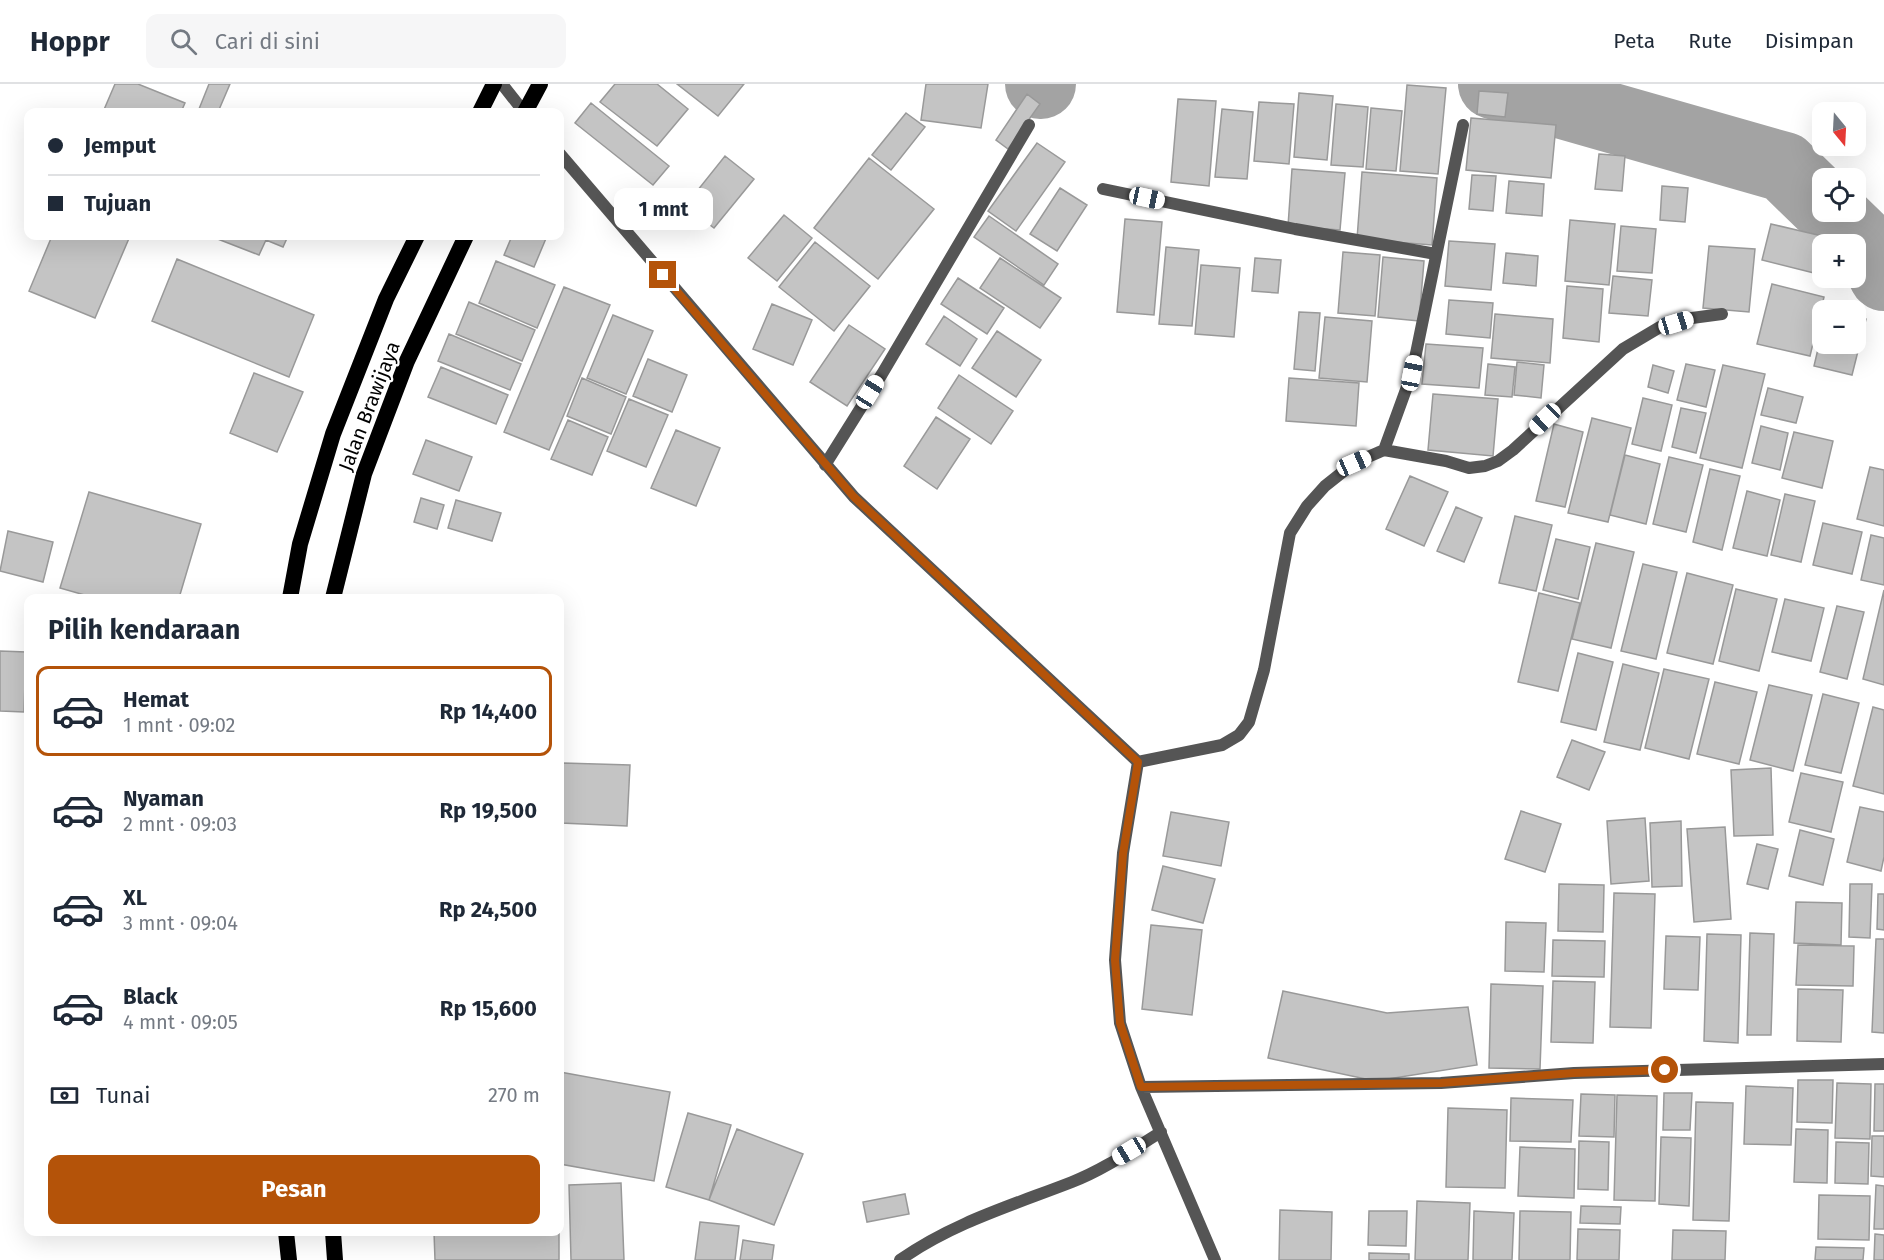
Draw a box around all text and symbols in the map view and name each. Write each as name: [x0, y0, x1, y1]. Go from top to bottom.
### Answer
search box: [146, 14, 566, 68]
text: Hoppr: [30, 25, 110, 58]
icon: search: [167, 25, 200, 58]
text: Cari di sini: [215, 28, 320, 55]
text: Peta: [1613, 28, 1655, 54]
text: Rute: [1688, 28, 1732, 54]
text: Disimpan: [1765, 28, 1854, 54]
north arrow: [1812, 102, 1866, 156]
map controls: [1812, 102, 1866, 354]
text: Jemput: [84, 132, 156, 159]
button: locate: [1812, 168, 1866, 222]
car: [1128, 185, 1166, 211]
callout: 1 mnt: [614, 188, 712, 230]
text: Tujuan: [84, 190, 151, 217]
text: 1 mnt: [638, 197, 689, 221]
button: +: [1812, 234, 1866, 288]
route end: [649, 261, 676, 288]
button: −: [1812, 300, 1866, 354]
car: [1656, 309, 1696, 337]
street label: Jalan Brawijaya: [333, 338, 405, 474]
car: [1400, 354, 1424, 392]
car: [853, 372, 887, 412]
car: [1526, 400, 1564, 438]
car: [1334, 447, 1374, 479]
text: Pilih kendaraan: [48, 614, 240, 646]
icon: car: [51, 684, 105, 738]
text: Hemat: [123, 686, 189, 713]
text: Rp 14,400: [439, 698, 537, 725]
text: 1 mnt · 09:02: [123, 713, 236, 737]
icon: car: [51, 783, 105, 837]
text: Nyaman: [123, 785, 204, 812]
text: Rp 19,500: [440, 797, 537, 824]
text: 2 mnt · 09:03: [123, 812, 237, 836]
icon: car: [51, 882, 105, 936]
text: XL: [123, 884, 147, 911]
text: Rp 24,500: [439, 896, 537, 923]
text: 3 mnt · 09:04: [123, 911, 238, 935]
icon: car: [51, 981, 105, 1035]
text: Black: [123, 983, 178, 1010]
text: Rp 15,600: [440, 995, 537, 1022]
text: 4 mnt · 09:05: [123, 1010, 238, 1034]
route start: [1651, 1056, 1678, 1083]
icon: cash: [48, 1079, 81, 1112]
text: Tunai: [96, 1082, 150, 1109]
text: 270 m: [488, 1083, 540, 1107]
car: [1109, 1134, 1149, 1168]
button: Pesan: [48, 1155, 540, 1224]

